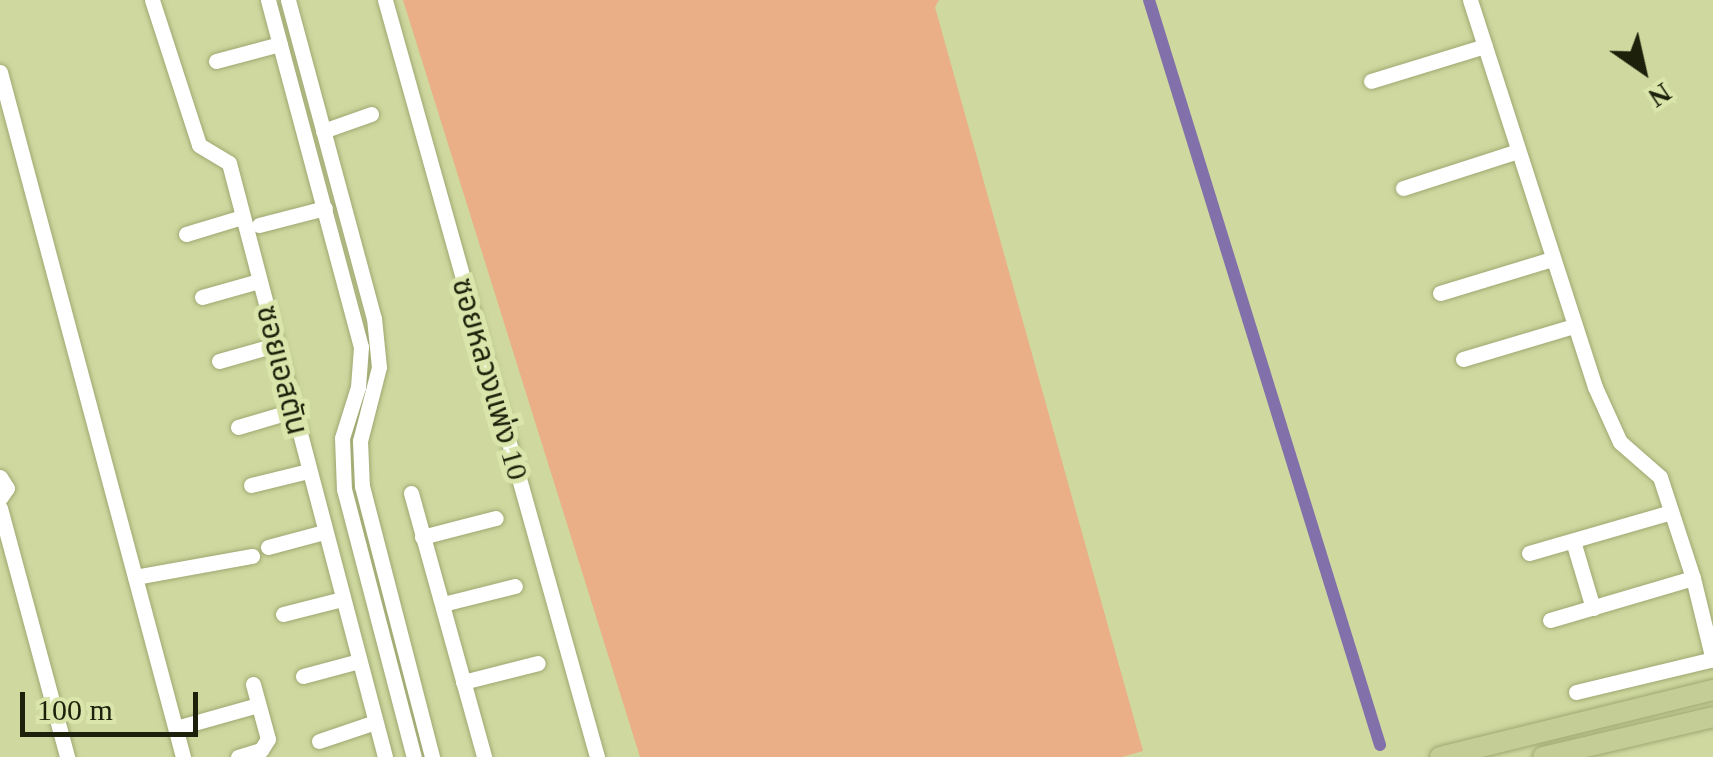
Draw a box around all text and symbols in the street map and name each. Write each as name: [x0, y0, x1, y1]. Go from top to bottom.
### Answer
north arrow: [1593, 20, 1693, 120]
text: N: [1643, 77, 1677, 114]
street label: ซอยหลวงแพ่ง 10: [444, 274, 536, 484]
street label: ซอยเอสตัน: [249, 302, 315, 438]
scale bar: [25, 672, 202, 734]
text: 100 m: [37, 693, 113, 726]

